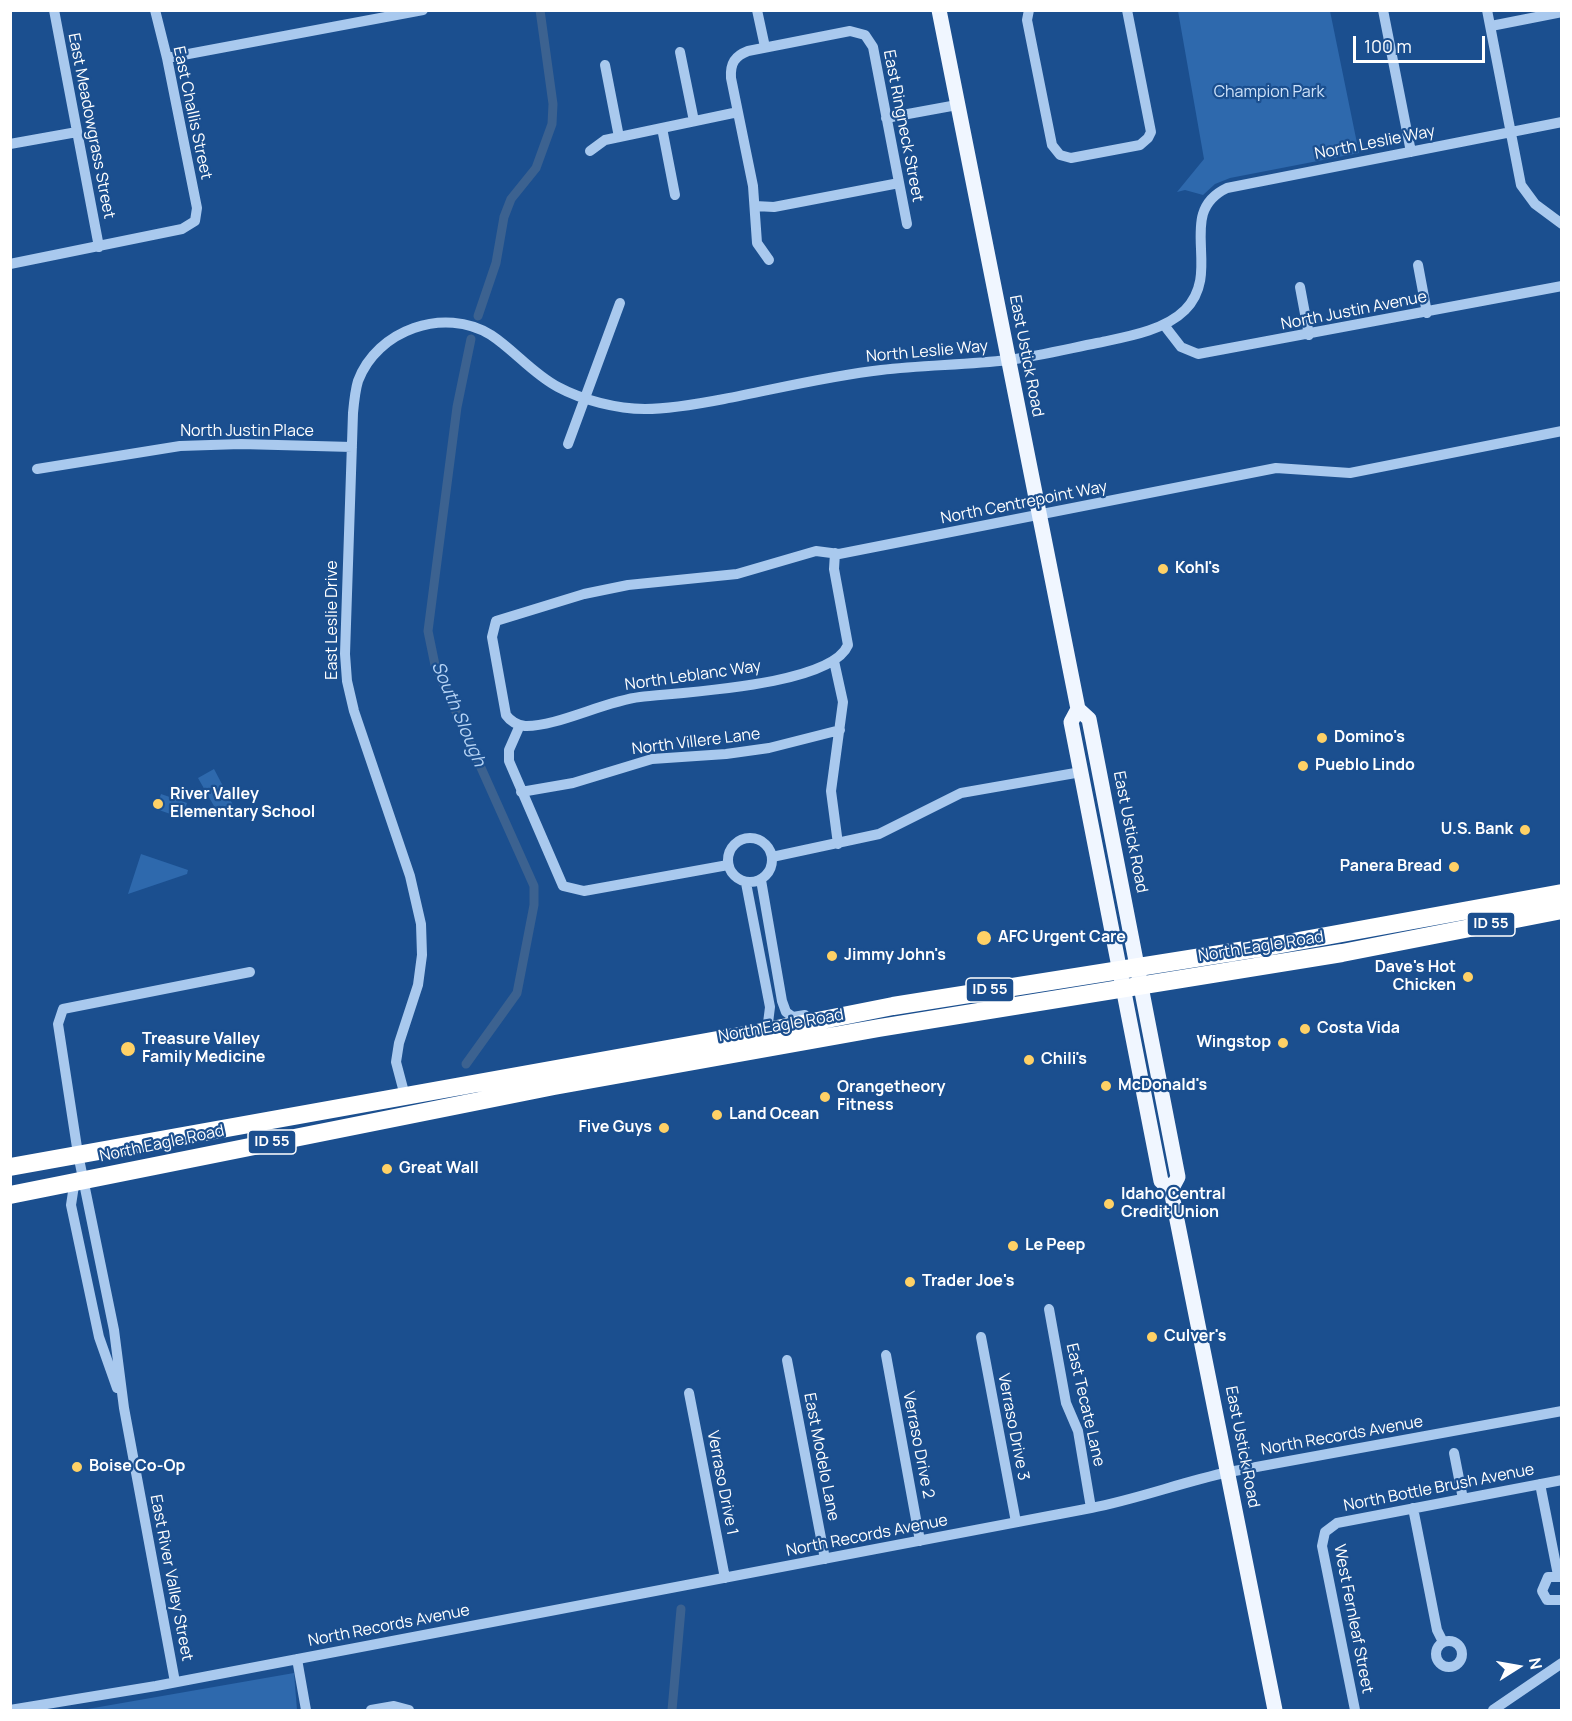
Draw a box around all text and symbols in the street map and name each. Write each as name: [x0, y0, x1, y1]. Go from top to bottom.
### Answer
scale bar: [1356, 24, 1488, 62]
street label: East Meadowgrass Street: [64, 31, 118, 221]
text: 100 m: [1364, 34, 1412, 58]
street label: East Challis Street: [169, 45, 215, 181]
street label: East Ringneck Street: [879, 48, 927, 204]
park label: Champion Park: [1214, 83, 1324, 103]
street label: North Leslie Way: [1313, 122, 1437, 164]
street label: North Justin Avenue: [1279, 287, 1429, 335]
street label: East Ustick Road: [1005, 293, 1047, 419]
street label: North Leslie Way: [865, 337, 989, 367]
street label: North Justin Place: [180, 422, 314, 442]
street label: North Centrepoint Way: [939, 477, 1109, 529]
place label: Kohl's: [1175, 559, 1220, 579]
street label: East Leslie Drive: [323, 560, 343, 680]
marker: Kohl's: [1156, 562, 1170, 576]
street label: North Leblanc Way: [624, 657, 762, 695]
water label: South Slough: [426, 658, 490, 770]
street label: North Villere Lane: [631, 725, 761, 759]
place label: Domino's: [1334, 728, 1405, 748]
marker: Domino's: [1315, 731, 1329, 745]
place label: Pueblo Lindo: [1315, 756, 1415, 776]
marker: Pueblo Lindo: [1296, 759, 1310, 773]
street label: East Ustick Road: [1109, 769, 1151, 895]
place label: River Valley Elementary School: [170, 785, 315, 823]
marker: River Valley Elementary School: [151, 797, 165, 811]
place label: U.S. Bank: [1441, 820, 1513, 840]
marker: U.S. Bank: [1518, 823, 1532, 837]
place label: Panera Bread: [1340, 857, 1442, 877]
marker: Panera Bread: [1447, 860, 1461, 874]
road number: ID 55: [1467, 912, 1515, 936]
place label: AFC Urgent Care: [998, 928, 1126, 948]
street label: North Eagle Road: [1197, 928, 1325, 966]
marker: AFC Urgent Care: [975, 929, 993, 947]
place label: Jimmy John's: [844, 946, 946, 966]
marker: Jimmy John's: [825, 949, 839, 963]
place label: Dave's Hot Chicken: [1375, 958, 1456, 996]
marker: Dave's Hot Chicken: [1461, 970, 1475, 984]
road number: ID 55: [966, 978, 1014, 1002]
street label: North Eagle Road: [717, 1006, 845, 1046]
place label: Costa Vida: [1317, 1019, 1400, 1039]
marker: Costa Vida: [1298, 1022, 1312, 1036]
place label: Treasure Valley Family Medicine: [142, 1030, 265, 1068]
place label: Wingstop: [1196, 1033, 1271, 1053]
marker: Wingstop: [1276, 1036, 1290, 1050]
marker: Treasure Valley Family Medicine: [119, 1040, 137, 1058]
place label: Chili's: [1041, 1050, 1087, 1070]
marker: Chili's: [1022, 1053, 1036, 1067]
place label: McDonald's: [1118, 1076, 1207, 1096]
place label: Orangetheory Fitness: [837, 1078, 945, 1116]
marker: McDonald's: [1099, 1079, 1113, 1093]
marker: Orangetheory Fitness: [818, 1090, 832, 1104]
place label: Land Ocean: [729, 1105, 819, 1125]
marker: Land Ocean: [710, 1108, 724, 1122]
place label: Five Guys: [578, 1118, 652, 1138]
street label: North Eagle Road: [98, 1121, 226, 1167]
marker: Five Guys: [657, 1121, 671, 1135]
road number: ID 55: [248, 1130, 296, 1154]
place label: Great Wall: [399, 1159, 479, 1179]
marker: Great Wall: [380, 1162, 394, 1176]
place label: Idaho Central Credit Union: [1121, 1185, 1226, 1223]
marker: Idaho Central Credit Union: [1102, 1197, 1116, 1211]
place label: Le Peep: [1025, 1236, 1085, 1256]
marker: Le Peep: [1006, 1239, 1020, 1253]
place label: Trader Joe's: [922, 1272, 1014, 1292]
marker: Trader Joe's: [903, 1275, 917, 1289]
place label: Culver's: [1164, 1327, 1226, 1347]
marker: Culver's: [1145, 1330, 1159, 1344]
street label: East Tecate Lane: [1061, 1342, 1109, 1468]
street label: Verraso Drive 3: [993, 1372, 1033, 1482]
street label: East Ustick Road: [1221, 1384, 1263, 1510]
street label: Verraso Drive 2: [898, 1390, 938, 1500]
street label: East Modelo Lane: [799, 1391, 843, 1523]
street label: North Records Avenue: [1259, 1412, 1425, 1460]
street label: Verraso Drive 1: [702, 1429, 742, 1537]
place label: Boise Co-Op: [89, 1457, 185, 1477]
marker: Boise Co-Op: [70, 1460, 84, 1474]
street label: North Bottle Brush Avenue: [1342, 1460, 1536, 1516]
street label: East River Valley Street: [145, 1493, 197, 1663]
street label: North Records Avenue: [785, 1511, 949, 1561]
street label: West Fernleaf Street: [1329, 1543, 1377, 1695]
street label: North Records Avenue: [307, 1601, 471, 1651]
north arrow: [1488, 1637, 1548, 1697]
text: N: [1524, 1656, 1548, 1671]

